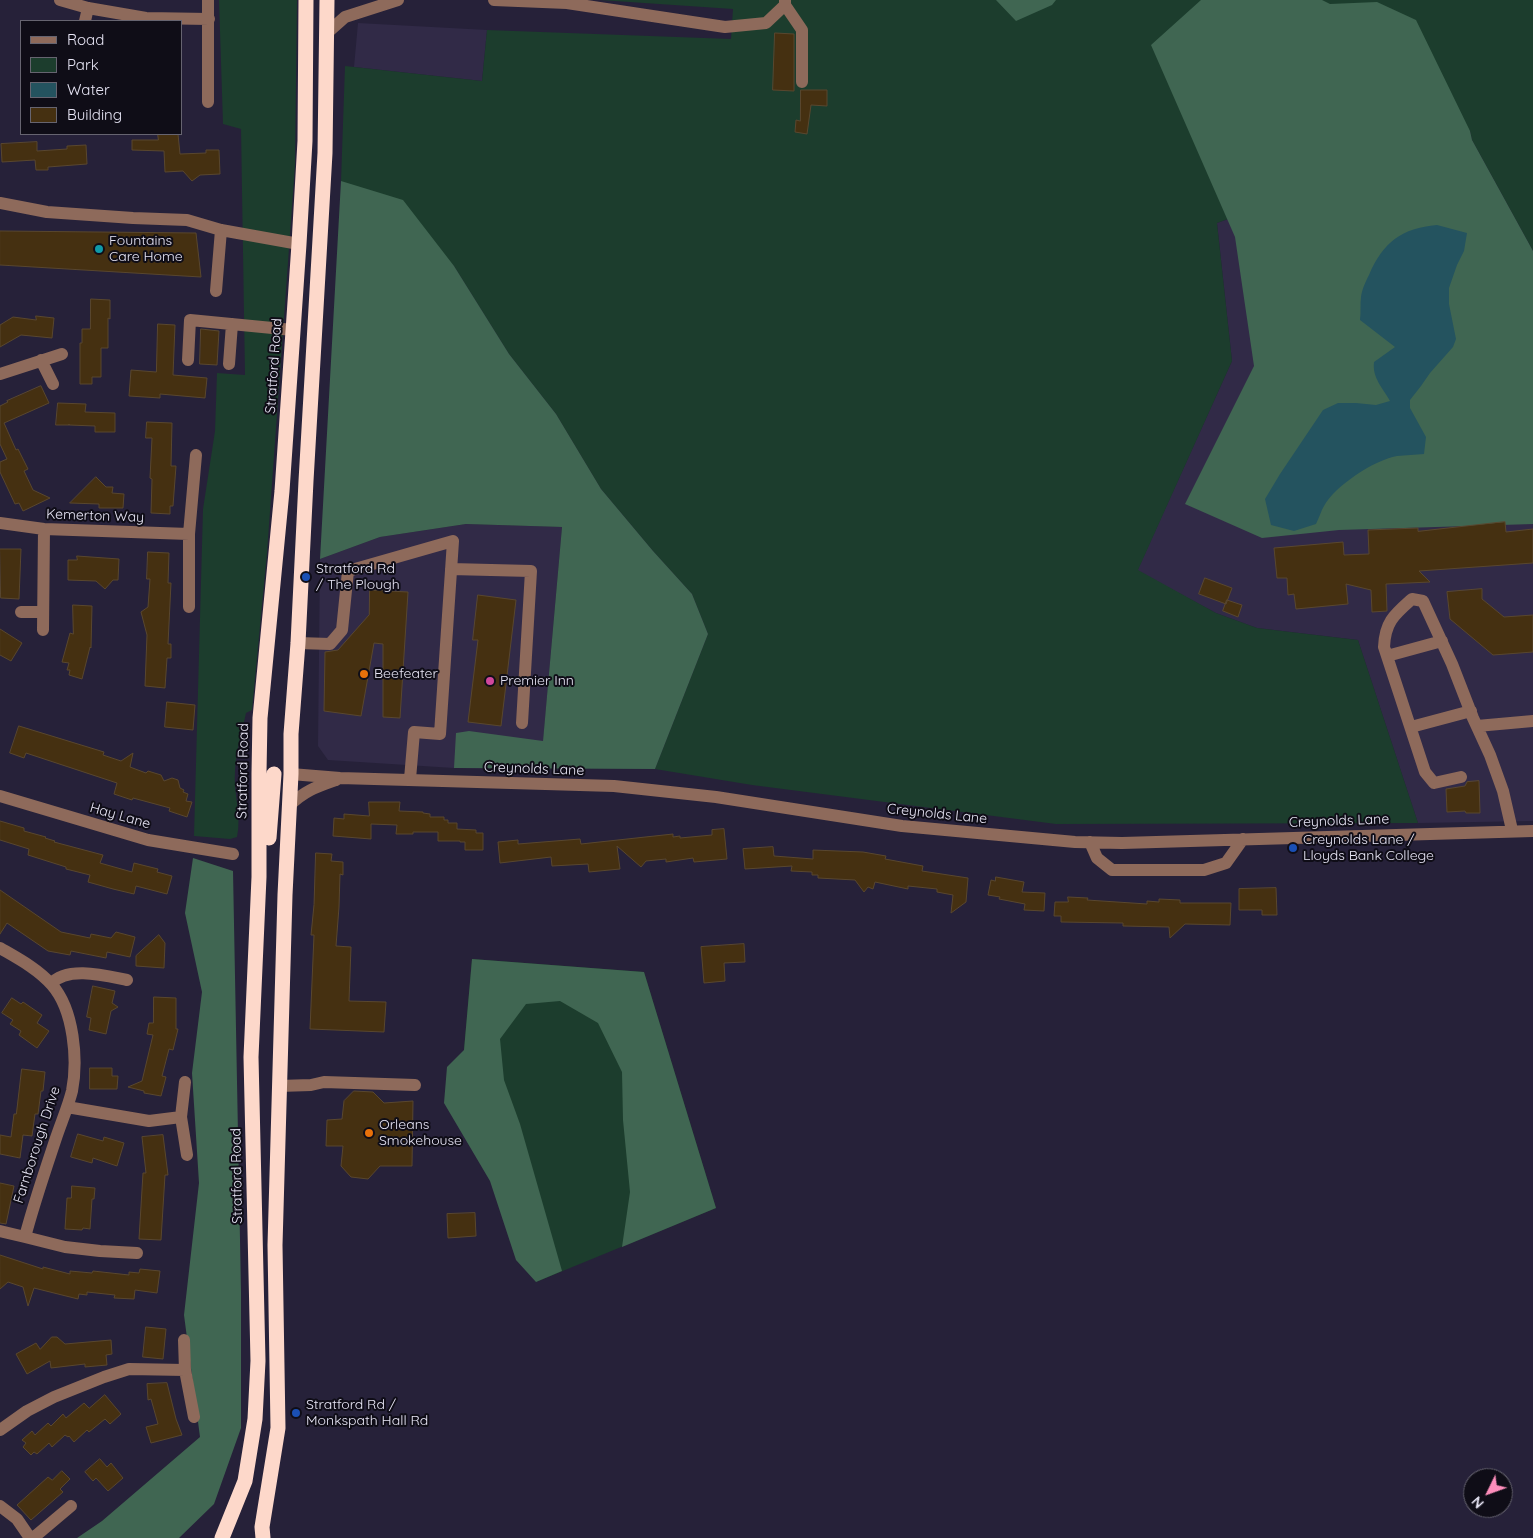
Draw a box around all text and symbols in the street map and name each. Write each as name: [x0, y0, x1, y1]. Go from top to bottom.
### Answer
legend: [20, 20, 182, 135]
text: Road: [67, 30, 104, 49]
text: Park: [67, 55, 99, 74]
text: Water: [67, 80, 110, 99]
text: Building: [67, 105, 122, 124]
place label: Fountains Care Home: [109, 233, 183, 266]
marker: Fountains Care Home: [93, 243, 105, 255]
street label: Stratford Road: [262, 318, 286, 414]
street label: Kemerton Way: [46, 506, 144, 526]
place label: Stratford Rd / The Plough: [316, 561, 400, 594]
marker: Stratford Rd / The Plough: [300, 571, 312, 583]
place label: Beefeater: [374, 666, 438, 682]
marker: Beefeater: [358, 668, 370, 680]
place label: Premier Inn: [500, 673, 574, 689]
marker: Premier Inn: [484, 675, 496, 687]
street label: Stratford Road: [234, 723, 252, 819]
street label: Creynolds Lane: [484, 759, 584, 779]
street label: Hay Lane: [88, 799, 152, 833]
street label: Creynolds Lane: [886, 800, 988, 828]
street label: Creynolds Lane: [1289, 811, 1389, 831]
place label: Creynolds Lane / Lloyds Bank College: [1303, 832, 1434, 864]
marker: Creynolds Lane / Lloyds Bank College: [1287, 842, 1299, 854]
street label: Farnborough Drive: [10, 1084, 64, 1206]
place label: Orleans Smokehouse: [379, 1117, 462, 1150]
marker: Orleans Smokehouse: [363, 1127, 375, 1139]
street label: Stratford Road: [228, 1128, 246, 1224]
place label: Stratford Rd / Monkspath Hall Rd: [306, 1397, 428, 1430]
marker: Stratford Rd / Monkspath Hall Rd: [290, 1407, 302, 1419]
north arrow: [1463, 1468, 1513, 1518]
text: N: [1467, 1493, 1488, 1512]

